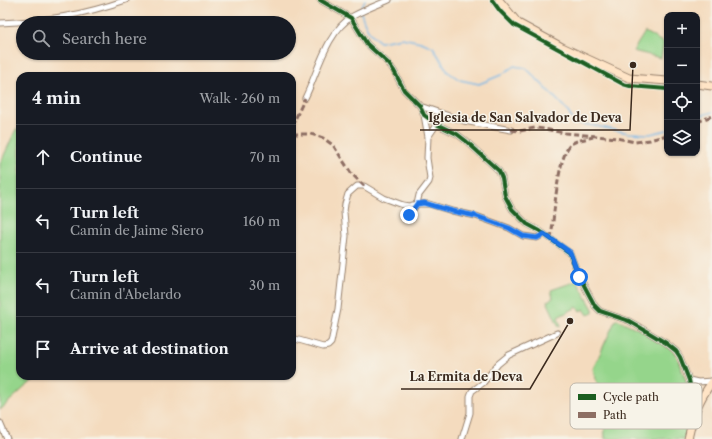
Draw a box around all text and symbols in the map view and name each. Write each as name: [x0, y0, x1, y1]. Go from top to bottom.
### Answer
map controls: [664, 12, 700, 156]
button: +: [664, 12, 700, 48]
search box: [16, 16, 296, 60]
icon: search: [30, 27, 52, 49]
text: Search here: [62, 29, 147, 48]
button: −: [664, 48, 700, 84]
button: locate: [664, 84, 700, 120]
text: 4 min: [32, 88, 81, 108]
text: Walk · 260 m: [199, 90, 280, 106]
callout: Iglesia de San Salvador de Deva: [420, 106, 630, 130]
text: Iglesia de San Salvador de Deva: [428, 110, 623, 125]
button: layers: [664, 120, 700, 156]
icon: ahead: [32, 146, 54, 168]
text: Continue: [70, 147, 142, 166]
text: 70 m: [250, 149, 280, 165]
text: Turn left: [70, 203, 139, 222]
route end: [400, 206, 418, 224]
icon: left: [32, 210, 54, 232]
text: 160 m: [243, 213, 280, 229]
text: Camín de Jaime Siero: [70, 222, 204, 238]
text: Turn left: [70, 267, 139, 286]
route start: [570, 268, 588, 286]
icon: left: [32, 274, 54, 296]
text: 30 m: [249, 277, 280, 293]
text: Camín d'Abelardo: [70, 286, 181, 302]
icon: arrive: [32, 338, 54, 360]
text: Arrive at destination: [70, 339, 229, 358]
callout: La Ermita de Deva: [401, 365, 530, 389]
text: La Ermita de Deva: [409, 369, 524, 384]
legend: [570, 383, 702, 429]
text: Cycle path: [603, 390, 659, 404]
text: Path: [603, 408, 627, 422]

